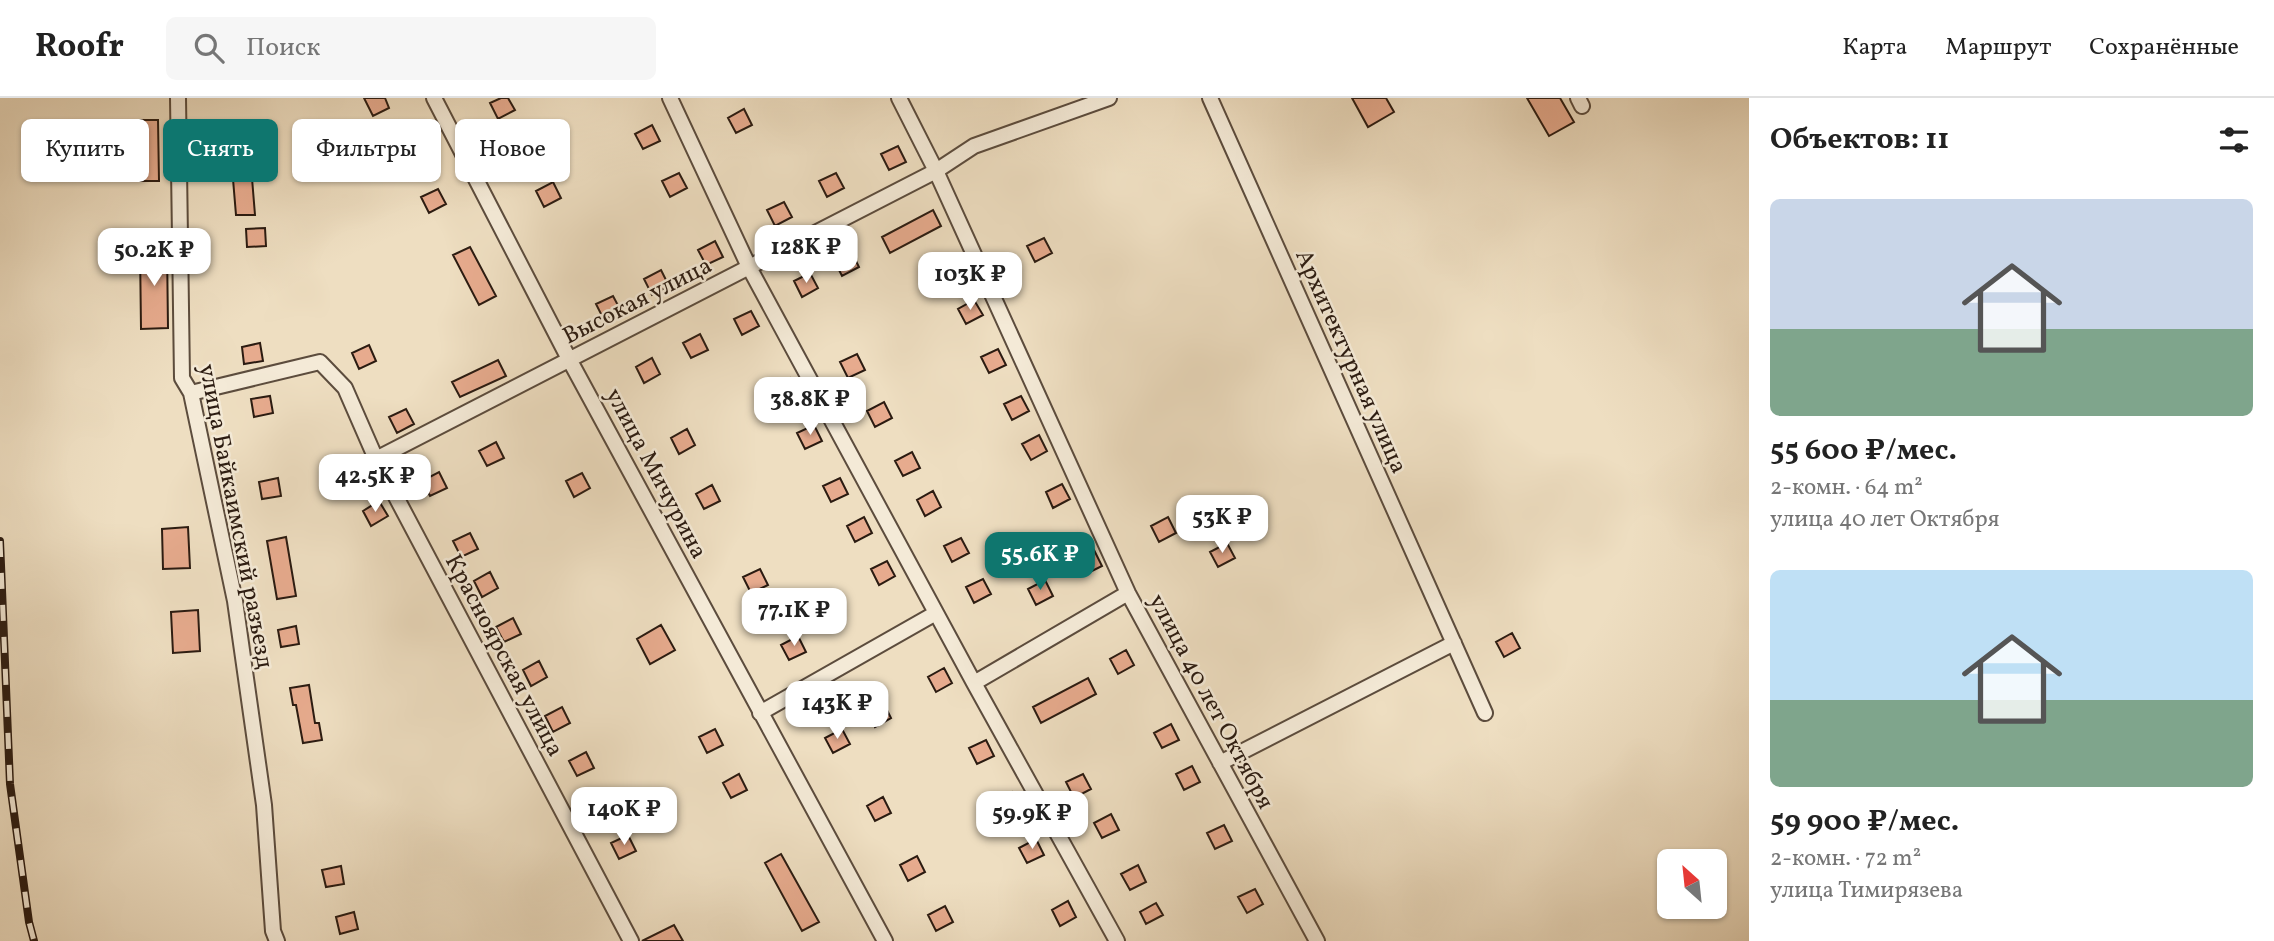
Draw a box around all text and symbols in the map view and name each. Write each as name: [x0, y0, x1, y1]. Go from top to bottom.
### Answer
search box: [166, 17, 656, 80]
text: Roofr: [35, 25, 124, 71]
icon: search: [190, 29, 228, 67]
text: Поиск: [246, 30, 320, 66]
text: Карта: [1842, 31, 1907, 65]
text: Маршрут: [1945, 31, 2051, 65]
text: Сохранённые: [2089, 31, 2239, 65]
chip: Купить: [21, 119, 149, 182]
chip: Снять: [163, 119, 278, 182]
chip: Фильтры: [292, 119, 441, 182]
chip: Новое: [455, 119, 570, 182]
text: Объектов: 11: [1770, 119, 1949, 161]
icon: filters: [2215, 121, 2253, 159]
pin: 128K ₽: [749, 226, 863, 285]
pin: 50.2K ₽: [89, 228, 219, 288]
text: 128K ₽: [771, 232, 841, 264]
text: 50.2K ₽: [114, 235, 194, 267]
street label: Архитектурная улица: [1285, 244, 1415, 479]
icon: home: [1949, 245, 2075, 371]
street label: Высокая улица: [557, 250, 718, 354]
pin: 103K ₽: [913, 252, 1027, 312]
text: 103K ₽: [934, 259, 1006, 291]
street label: улица Байкаимский разъезд: [189, 361, 281, 672]
pin: 38.8K ₽: [745, 378, 875, 437]
street label: улица Мичурина: [596, 382, 715, 565]
text: 38.8K ₽: [770, 384, 850, 416]
text: 55 600 ₽/мес.: [1770, 430, 1957, 472]
pin: 42.5K ₽: [310, 454, 440, 514]
text: 42.5K ₽: [335, 461, 415, 493]
text: 2-комн. · 64 m²: [1770, 472, 1923, 504]
pin: 53K ₽: [1173, 496, 1271, 555]
text: 53K ₽: [1192, 502, 1252, 534]
text: улица 40 лет Октября: [1770, 504, 2000, 536]
pin: 55.6K ₽: [975, 532, 1105, 592]
text: 55.6K ₽: [1001, 539, 1079, 571]
street label: Красноярская улица: [435, 549, 571, 763]
pin: 77.1K ₽: [729, 588, 859, 648]
street label: улица 40 лет Октября: [1139, 588, 1281, 816]
text: 77.1K ₽: [758, 595, 830, 627]
icon: home: [1949, 616, 2075, 742]
pin: 143K ₽: [780, 682, 894, 741]
text: 143K ₽: [801, 688, 873, 720]
pin: 140K ₽: [567, 788, 681, 847]
pin: 59.9K ₽: [967, 792, 1097, 851]
text: 140K ₽: [587, 794, 661, 826]
text: 59.9K ₽: [992, 798, 1072, 830]
text: 59 900 ₽/мес.: [1770, 801, 1959, 843]
text: 2-комн. · 72 m²: [1770, 843, 1921, 875]
north arrow: [1657, 849, 1727, 919]
map controls: [1657, 849, 1727, 919]
text: улица Тимирязева: [1770, 875, 1963, 907]

